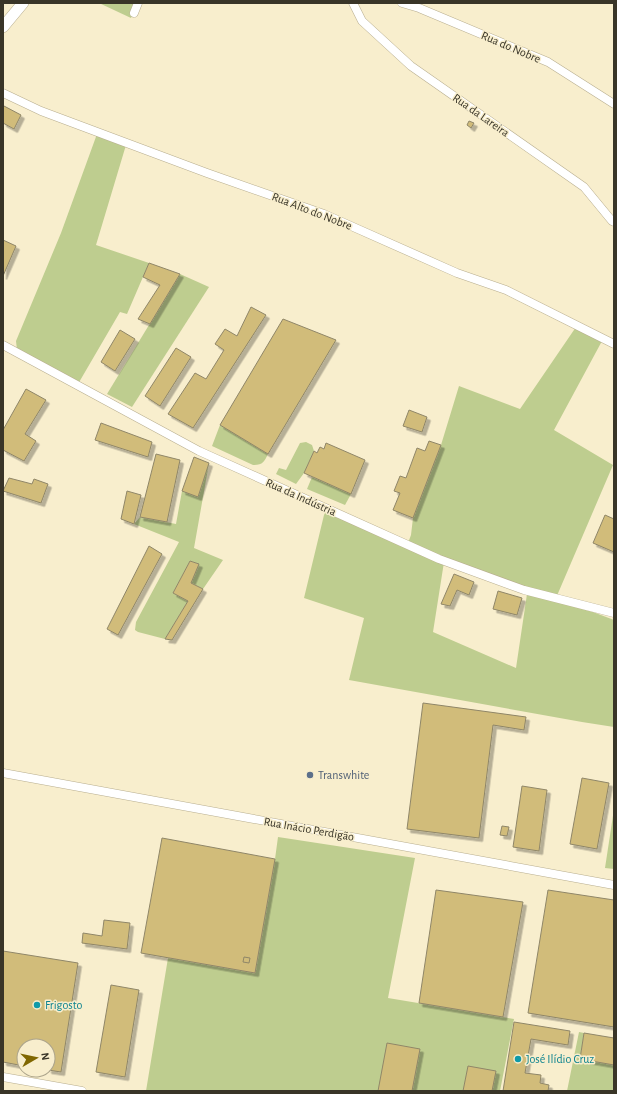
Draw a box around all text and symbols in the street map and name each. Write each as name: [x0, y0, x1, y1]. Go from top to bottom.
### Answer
street label: Rua do Nobre: [479, 29, 543, 65]
street label: Rua da Lareira: [451, 91, 512, 139]
street label: Rua Alto do Nobre: [270, 190, 354, 232]
street label: Rua da Indústria: [264, 476, 339, 518]
place label: Transwhite: [318, 769, 369, 781]
marker: Transwhite: [305, 770, 315, 780]
street label: Rua Inácio Perdigão: [263, 815, 355, 843]
place label: Frigosto: [45, 999, 82, 1011]
marker: Frigosto: [32, 1000, 42, 1010]
north arrow: [16, 1038, 56, 1078]
text: N: [39, 1052, 51, 1061]
place label: José Ilídio Cruz: [526, 1053, 594, 1065]
marker: José Ilídio Cruz: [513, 1054, 523, 1064]

